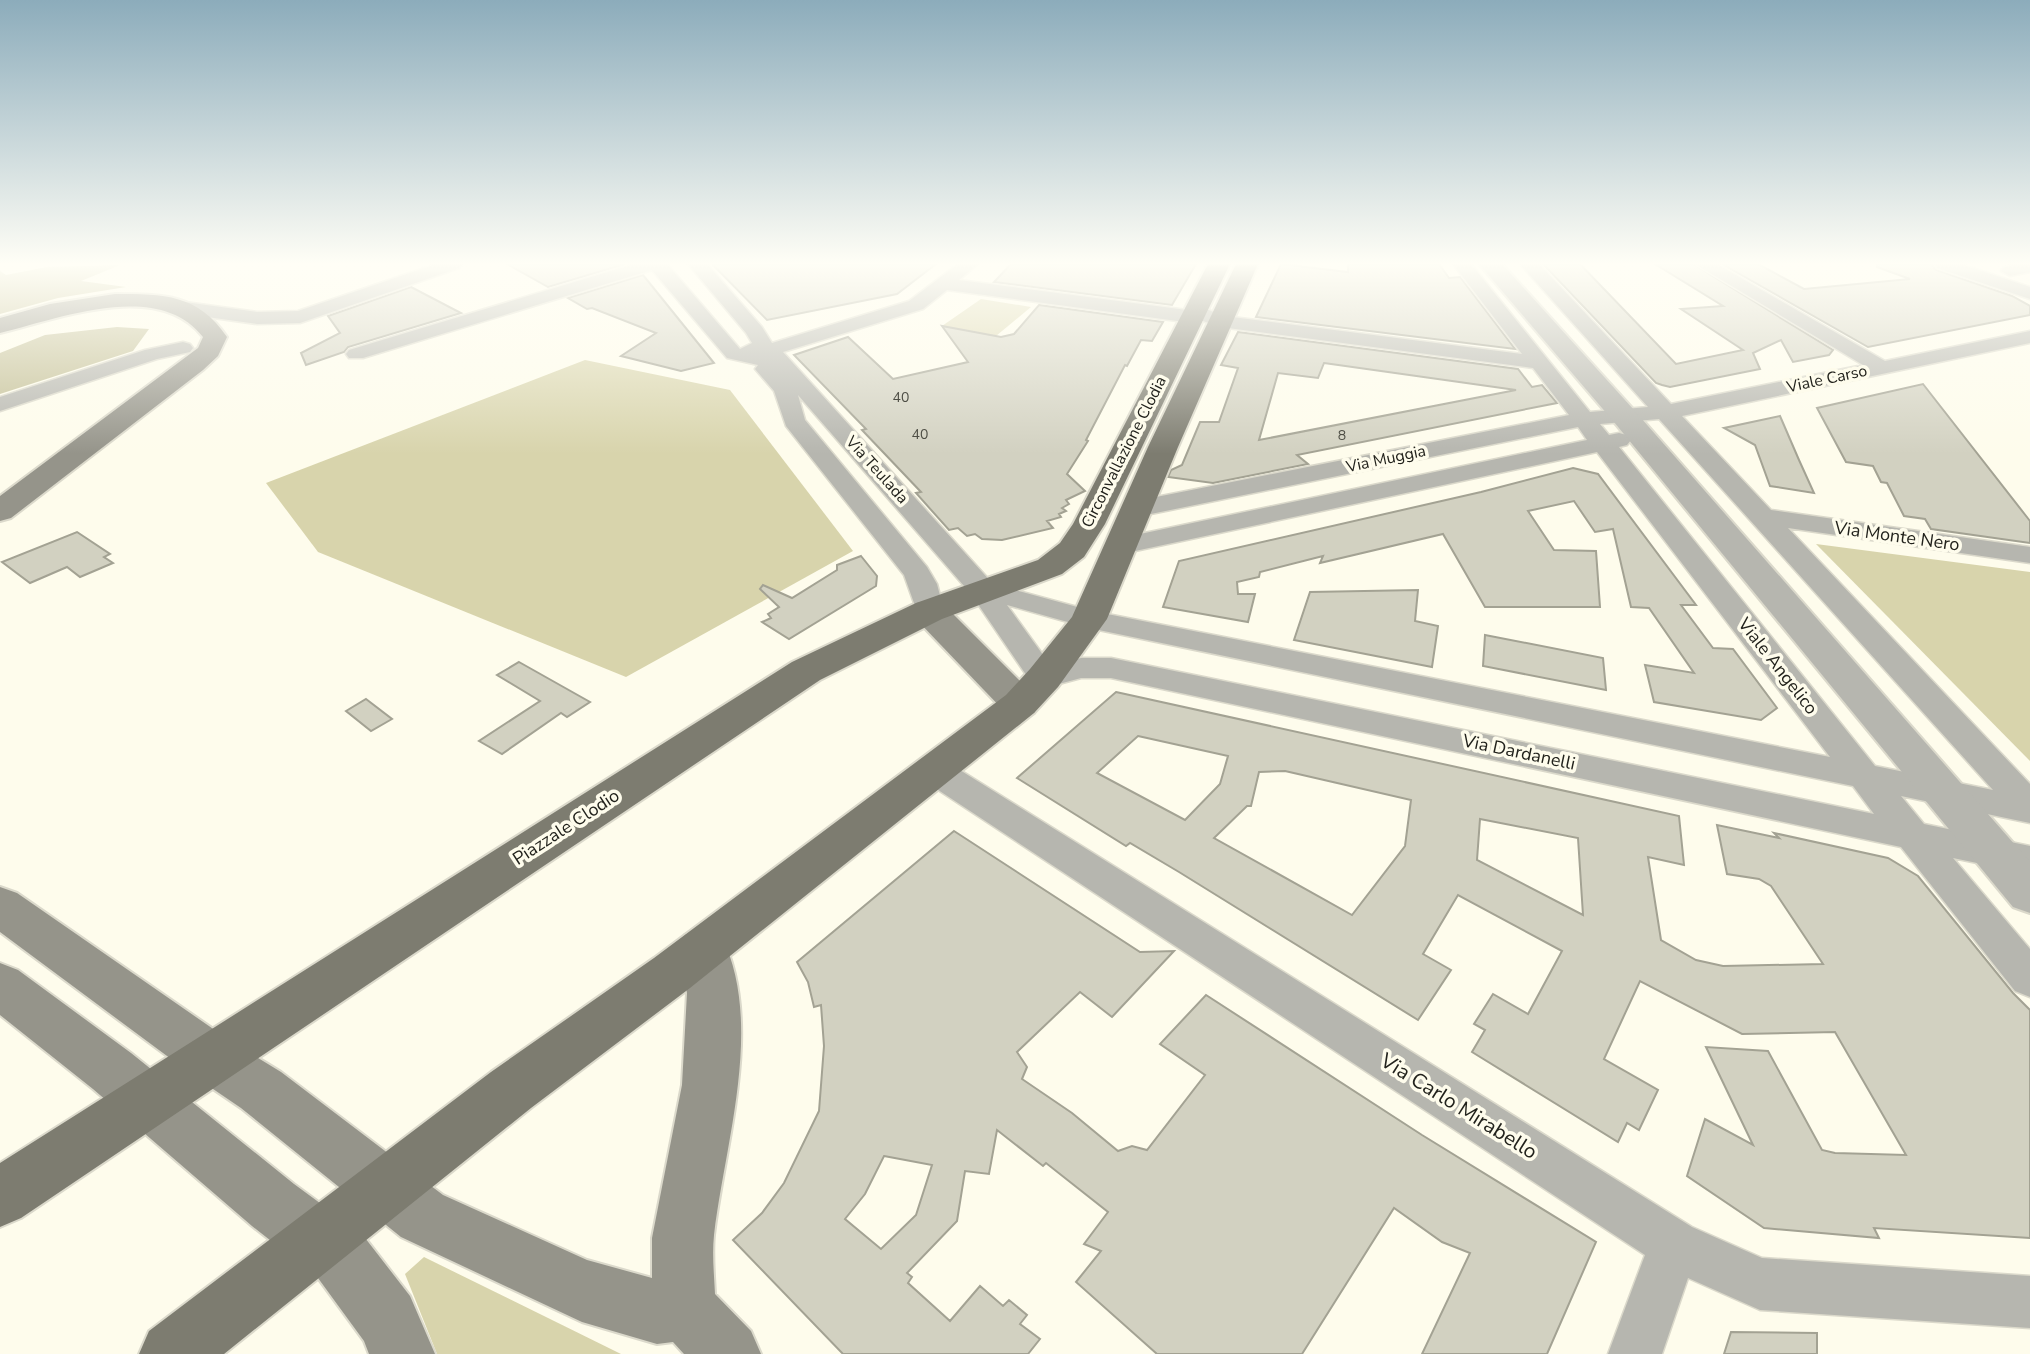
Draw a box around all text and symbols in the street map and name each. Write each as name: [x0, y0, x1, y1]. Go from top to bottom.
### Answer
street label: Viale Carso: [1784, 360, 1869, 398]
street label: Circonvallazione Clodia: [1076, 372, 1172, 532]
house number: 40: [893, 388, 909, 407]
house number: 40: [912, 425, 928, 444]
house number: 8: [1338, 426, 1346, 445]
street label: Via Teulada: [840, 431, 913, 509]
street label: Via Muggia: [1343, 440, 1428, 478]
street label: Via Monte Nero: [1832, 515, 1961, 557]
street label: Viale Angelico: [1732, 612, 1823, 719]
street label: Via Dardanelli: [1459, 728, 1578, 776]
street label: Piazzale Clodio: [508, 784, 624, 870]
street label: Via Carlo Mirabello: [1374, 1046, 1543, 1166]

